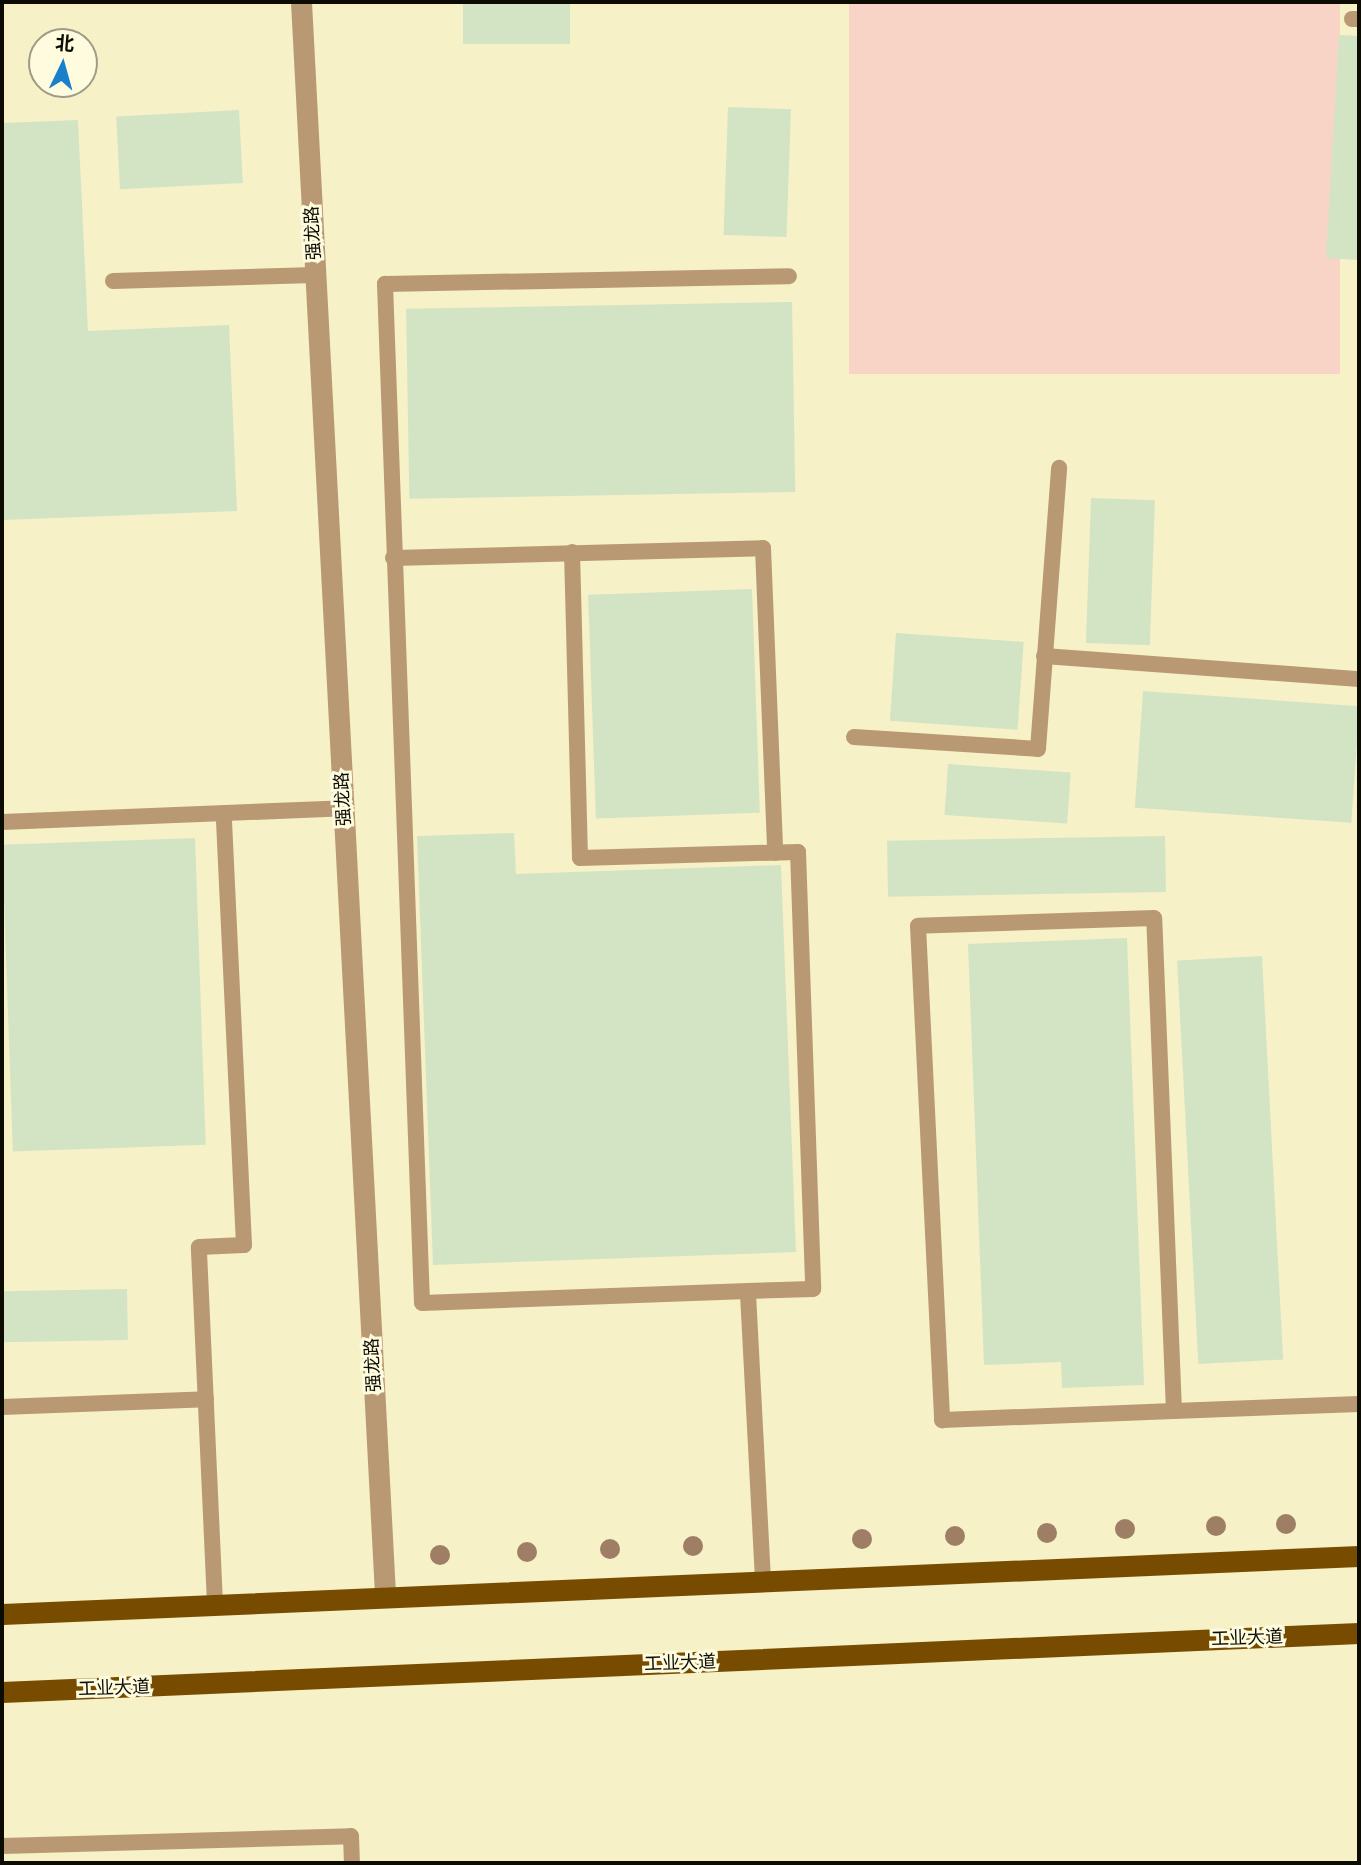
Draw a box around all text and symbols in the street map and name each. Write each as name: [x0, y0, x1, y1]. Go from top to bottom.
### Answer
north arrow: [28, 28, 98, 98]
text: 北: [54, 31, 75, 56]
street label: 强龙路: [301, 205, 325, 261]
street label: 强龙路: [331, 771, 355, 827]
street label: 强龙路: [361, 1337, 385, 1393]
street label: 工业大道: [1211, 1626, 1283, 1650]
street label: 工业大道: [644, 1651, 716, 1675]
street label: 工业大道: [78, 1676, 150, 1700]

